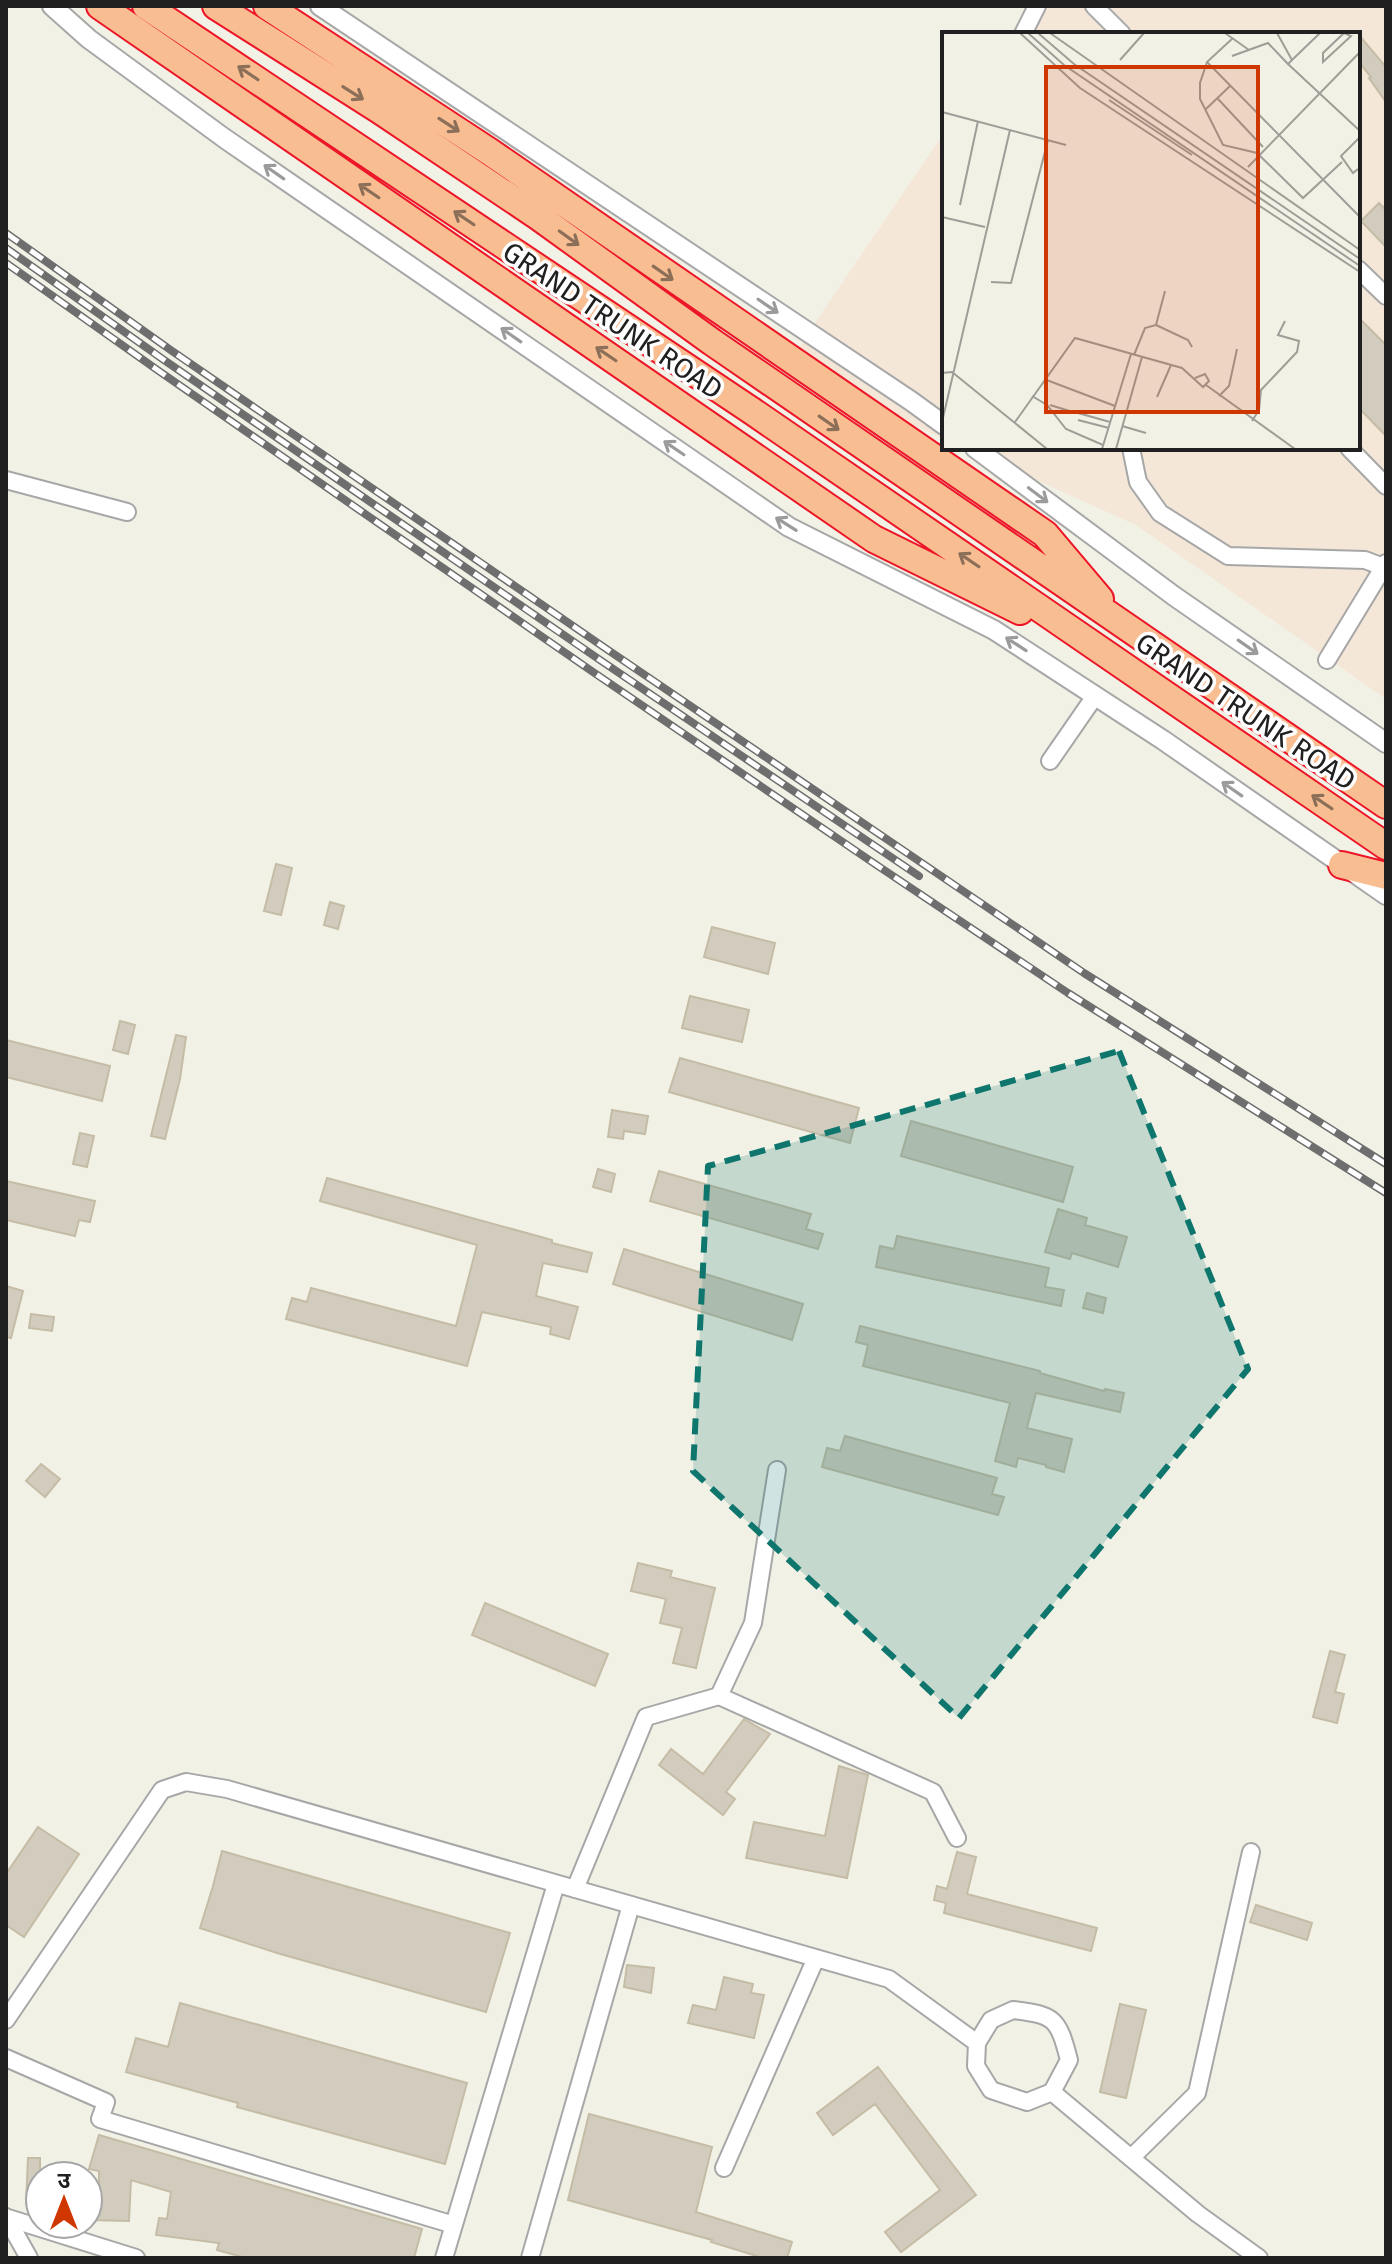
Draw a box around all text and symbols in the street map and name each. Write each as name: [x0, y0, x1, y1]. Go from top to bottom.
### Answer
inset map: [942, 32, 1360, 450]
one-way arrow: [237, 65, 259, 82]
one-way arrow: [341, 85, 364, 101]
one-way arrow: [437, 118, 460, 134]
one-way arrow: [263, 164, 285, 180]
one-way arrow: [358, 183, 380, 199]
one-way arrow: [453, 210, 475, 226]
one-way arrow: [557, 230, 579, 246]
street label: GRAND TRUNK ROAD: [497, 235, 729, 406]
one-way arrow: [652, 264, 674, 281]
one-way arrow: [756, 298, 778, 314]
one-way arrow: [500, 327, 522, 343]
one-way arrow: [595, 346, 617, 362]
one-way arrow: [818, 415, 840, 431]
one-way arrow: [663, 440, 685, 456]
one-way arrow: [1026, 486, 1048, 503]
one-way arrow: [775, 515, 798, 531]
one-way arrow: [958, 552, 980, 568]
street label: GRAND TRUNK ROAD: [1130, 626, 1362, 797]
one-way arrow: [1005, 636, 1028, 652]
one-way arrow: [1237, 639, 1259, 655]
one-way arrow: [1222, 781, 1244, 797]
one-way arrow: [1311, 794, 1333, 810]
north arrow: [24, 2160, 104, 2240]
text: उ: [58, 2167, 72, 2194]

